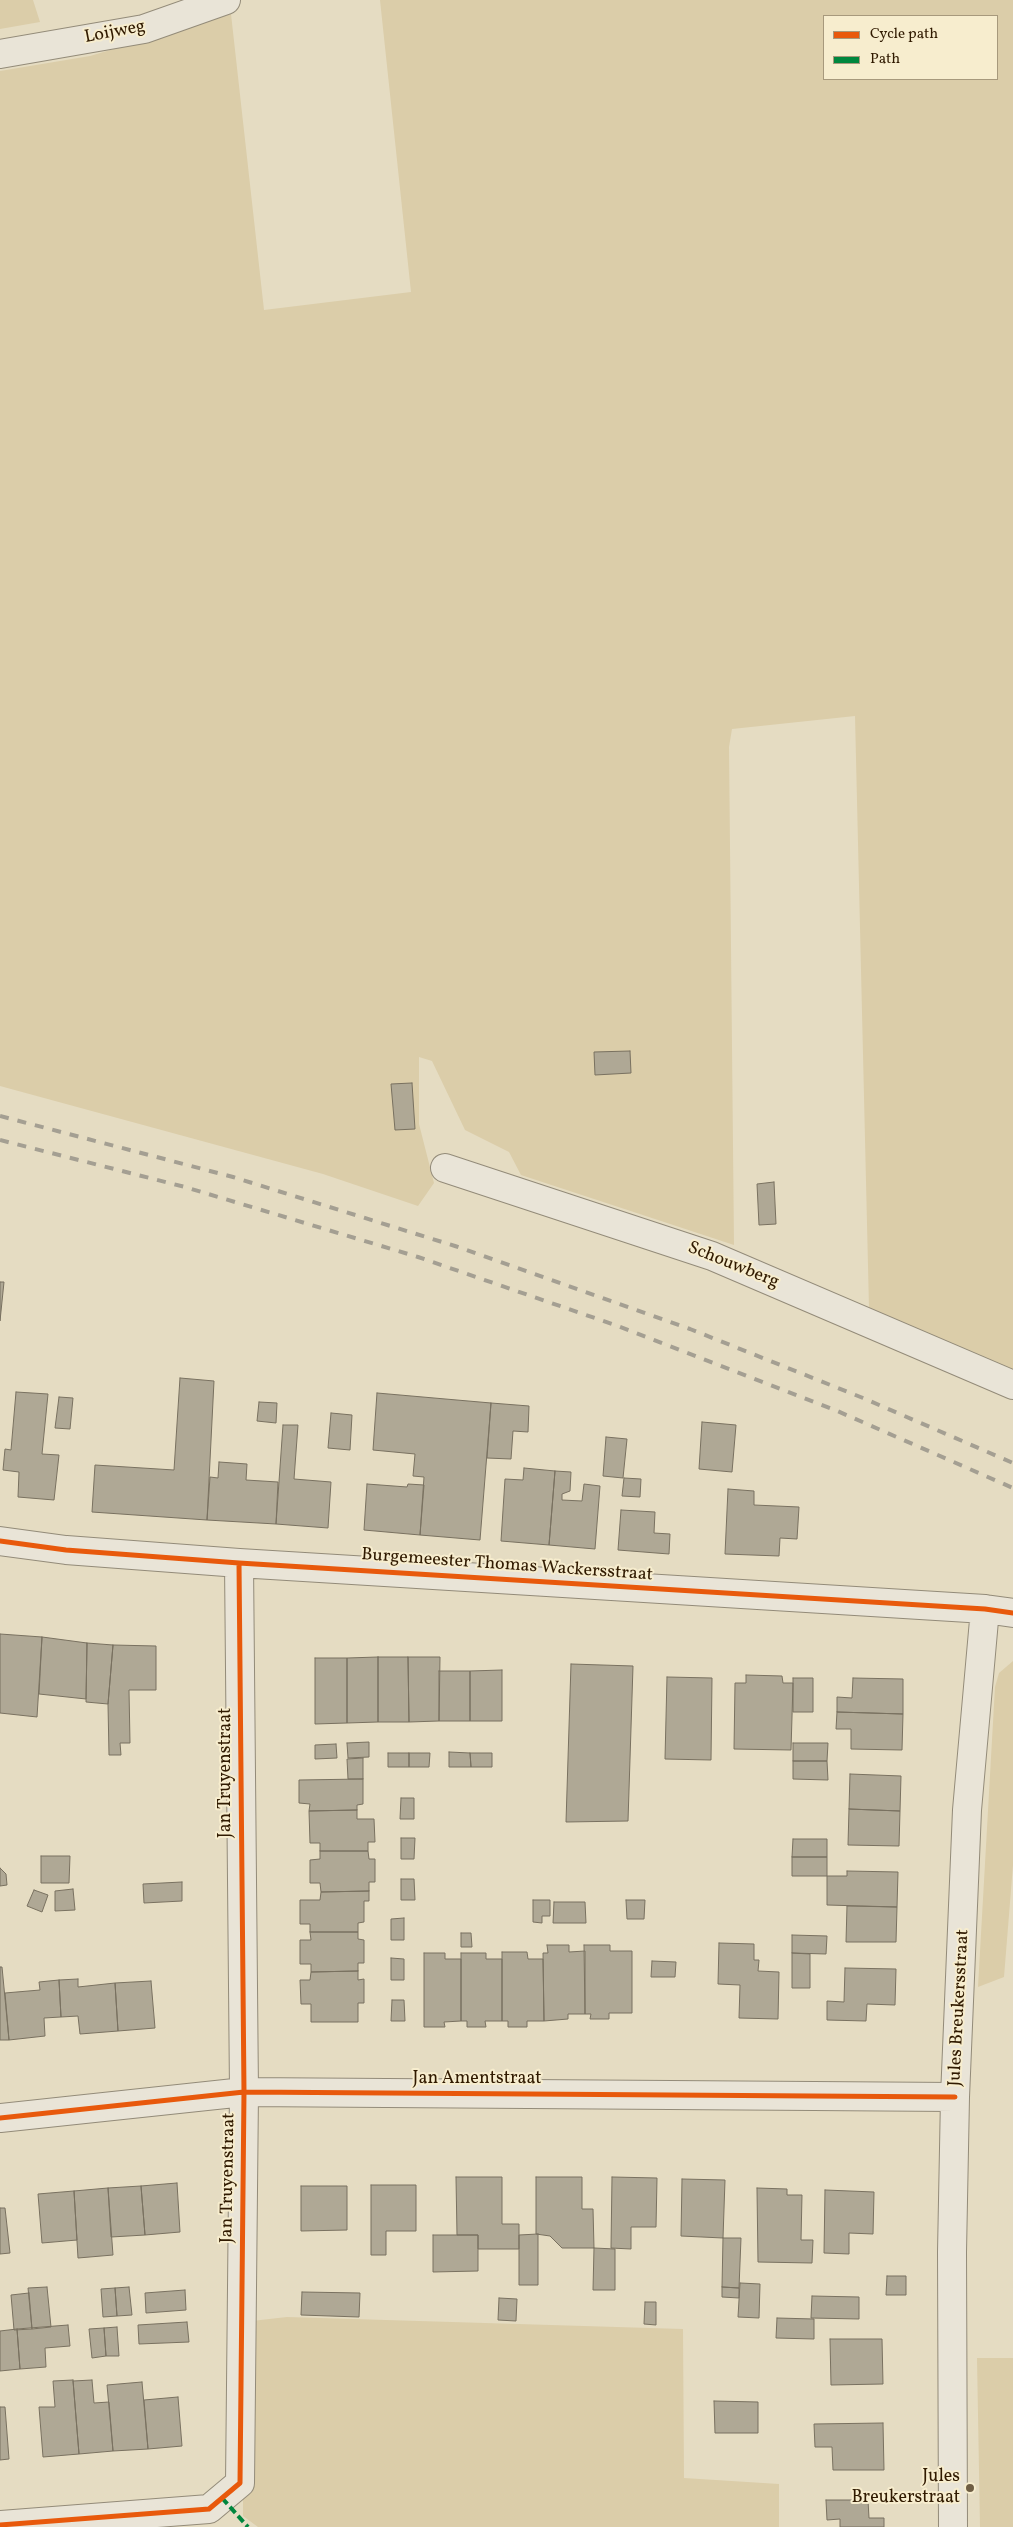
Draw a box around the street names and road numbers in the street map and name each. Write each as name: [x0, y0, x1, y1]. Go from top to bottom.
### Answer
street label: Loijweg: [83, 17, 147, 49]
street label: Schouwberg: [684, 1238, 782, 1294]
street label: Burgemeester Thomas Wackersstraat: [361, 1545, 653, 1587]
street label: Jan Truyenstraat: [216, 1708, 238, 1838]
street label: Jules Breukersstraat: [945, 1929, 975, 2087]
street label: Jan Amentstraat: [413, 2069, 541, 2091]
street label: Jan Truyenstraat: [217, 2113, 241, 2243]

